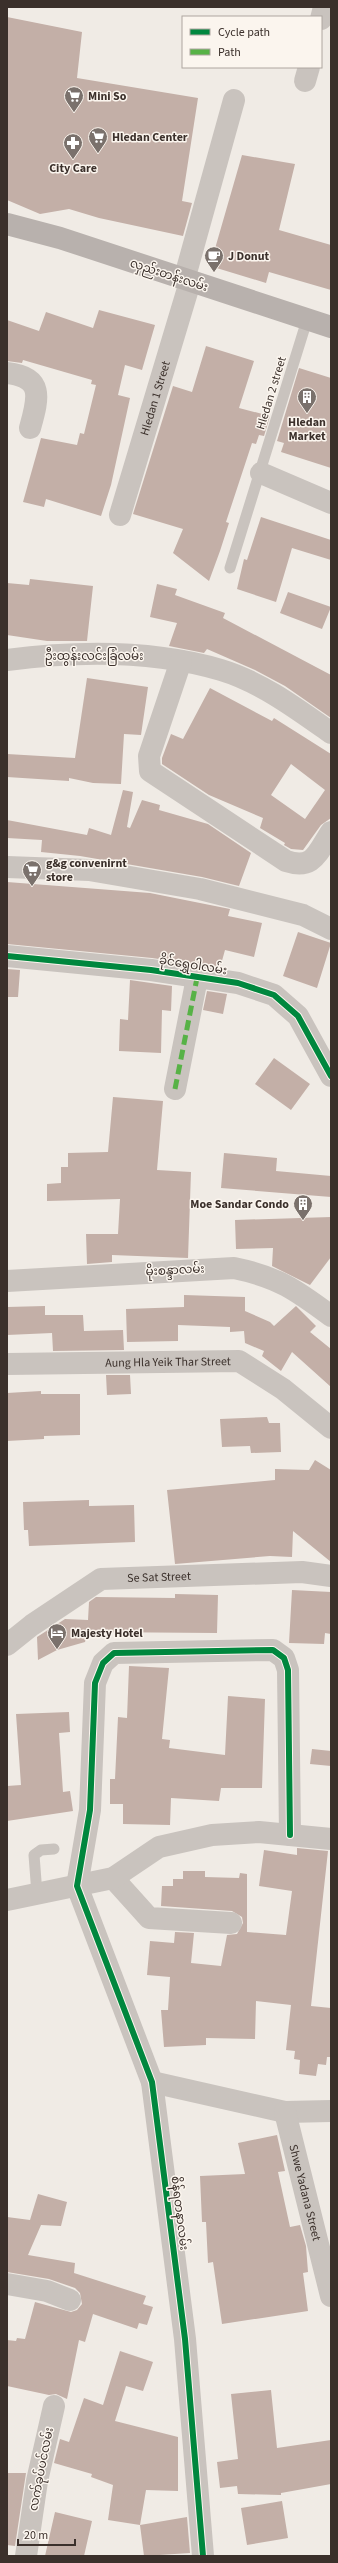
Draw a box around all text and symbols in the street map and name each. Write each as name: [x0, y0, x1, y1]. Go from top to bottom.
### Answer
legend: [182, 16, 322, 68]
text: Cycle path: [218, 24, 270, 41]
text: Path: [218, 44, 241, 61]
supermarket icon: Mini So: [63, 85, 85, 113]
place label: Mini So: [88, 88, 127, 105]
supermarket icon: Hledan Center: [87, 126, 109, 154]
place label: Hledan Center: [112, 129, 188, 146]
pharmacy icon: City Care: [62, 132, 84, 160]
place label: City Care: [49, 160, 97, 177]
cafe icon: J Donut: [203, 245, 225, 273]
place label: J Donut: [228, 248, 269, 265]
street label: လှည်းတန်းလမ်း: [127, 254, 210, 297]
street label: Hledan 2 street: [252, 355, 291, 432]
street label: Hledan 1 Street: [136, 359, 175, 438]
building icon: Hledan Market: [296, 386, 318, 414]
place label: Hledan Market: [288, 414, 326, 445]
street label: ဦးထွန်းလင်းခြံလမ်း: [45, 647, 143, 666]
place label: g&g convenirnt store: [46, 855, 127, 886]
supermarket icon: g&g convenirnt store: [21, 859, 43, 887]
street label: ခိုင်ရွှေဝါလမ်း: [158, 951, 228, 980]
building icon: Moe Sandar Condo: [292, 1193, 314, 1221]
place label: Moe Sandar Condo: [190, 1196, 289, 1213]
street label: မိုးစန္ဒာလမ်း: [145, 1259, 205, 1282]
street label: Aung Hla Yeik Thar Street: [105, 1353, 231, 1372]
street label: Se Sat Street: [127, 1568, 191, 1587]
hotel icon: Majesty Hotel: [46, 1622, 68, 1650]
place label: Majesty Hotel: [71, 1625, 143, 1642]
street label: Shwe Yadana Street: [284, 2143, 325, 2243]
street label: စိန်ရတနာလမ်း: [166, 2175, 193, 2251]
street label: လက်ခုပ်ပင်လမ်း: [24, 2426, 59, 2513]
scale bar: [18, 2521, 75, 2547]
text: 20 m: [24, 2527, 48, 2544]

